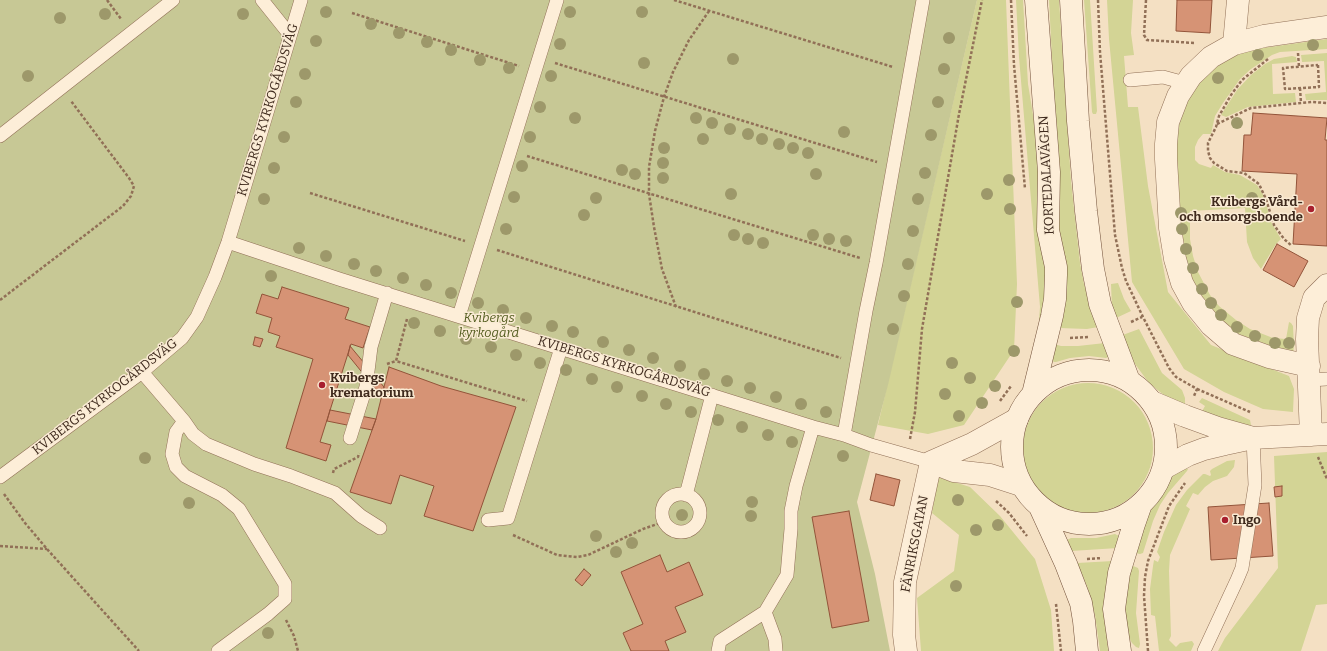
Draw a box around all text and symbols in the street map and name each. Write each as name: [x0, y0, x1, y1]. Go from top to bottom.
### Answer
street label: KVIBERGS KYRKOGÅRDSVÄG: [234, 22, 302, 198]
street label: KORTEDALAVÄGEN: [1036, 115, 1058, 235]
place label: Kvibergs Vård- och omsorgsboende: [1179, 194, 1303, 225]
marker: Kvibergs Vård- och omsorgsboende: [1306, 204, 1316, 214]
park label: Kvibergs kyrkogård: [459, 310, 519, 341]
street label: KVIBERGS KYRKOGÅRDSVÄG: [536, 333, 712, 401]
street label: KVIBERGS KYRKOGÅRDSVÄG: [29, 336, 181, 458]
place label: Kvibergs krematorium: [330, 370, 413, 401]
marker: Kvibergs krematorium: [317, 380, 327, 390]
street label: FÄNRIKSGATAN: [898, 494, 932, 594]
place label: Ingo: [1233, 512, 1261, 528]
marker: Ingo: [1220, 515, 1230, 525]

